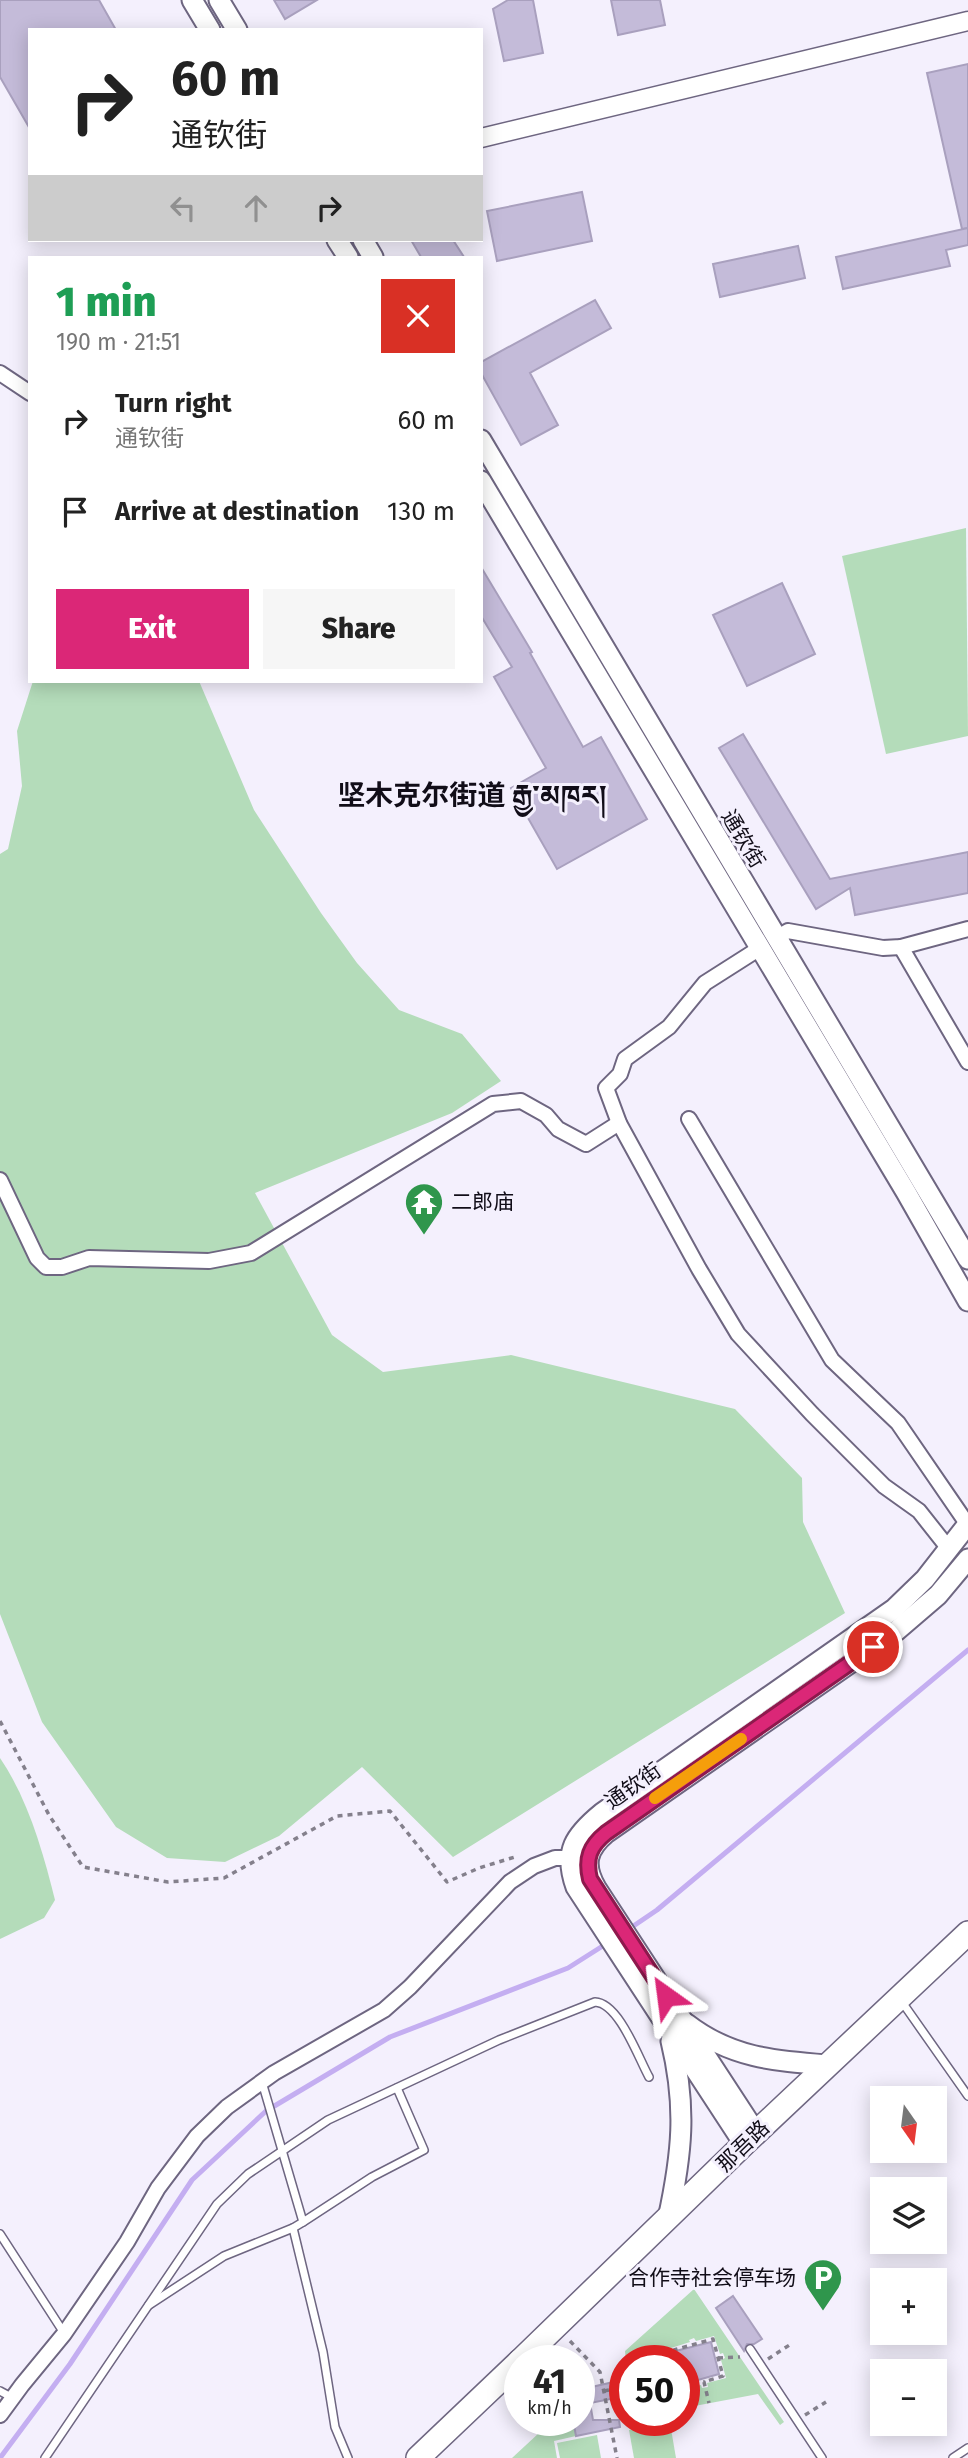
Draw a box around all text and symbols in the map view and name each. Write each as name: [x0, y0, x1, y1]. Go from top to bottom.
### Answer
text: 60 m: [171, 49, 280, 108]
icon: right: [56, 56, 147, 147]
text: 通钦街: [171, 116, 267, 154]
icon: left: [164, 189, 202, 227]
icon: ahead: [237, 189, 275, 227]
icon: right: [310, 189, 348, 227]
text: 1 min: [56, 277, 157, 327]
button: close: [381, 279, 455, 353]
text: 190 m · 21:51: [56, 328, 181, 356]
text: Turn right: [115, 388, 232, 419]
icon: right: [56, 402, 94, 440]
text: 60 m: [397, 405, 455, 436]
text: 通钦街: [115, 424, 184, 452]
icon: arrive: [56, 493, 94, 531]
text: Arrive at destination: [115, 496, 359, 527]
text: 130 m: [387, 496, 455, 527]
button: Exit: [56, 589, 249, 669]
button: Share: [263, 589, 455, 669]
district label: 坚木克尔街道 རྒྱ་མཁར།: [337, 779, 607, 819]
street label: 通钦街: [716, 805, 770, 873]
temple icon: 二郎庙: [403, 1181, 445, 1236]
place label: 二郎庙: [451, 1189, 514, 1215]
pin: [843, 1617, 903, 1677]
icon: arrive: [854, 1628, 892, 1666]
street label: 通钦街: [600, 1757, 666, 1815]
position arrow: [629, 1959, 703, 2033]
north arrow: [870, 2086, 947, 2163]
map controls: [870, 2086, 947, 2436]
street label: 那吾路: [711, 2115, 775, 2177]
button: layers: [870, 2177, 947, 2254]
parking icon: 合作寺社会停车场: [802, 2257, 844, 2312]
place label: 合作寺社会停车场: [628, 2265, 796, 2291]
button: +: [870, 2268, 947, 2345]
speed limit sign: 50: [609, 2345, 700, 2436]
button: −: [870, 2359, 947, 2436]
text: 41: [533, 2360, 566, 2402]
text: km/h: [527, 2397, 572, 2419]

